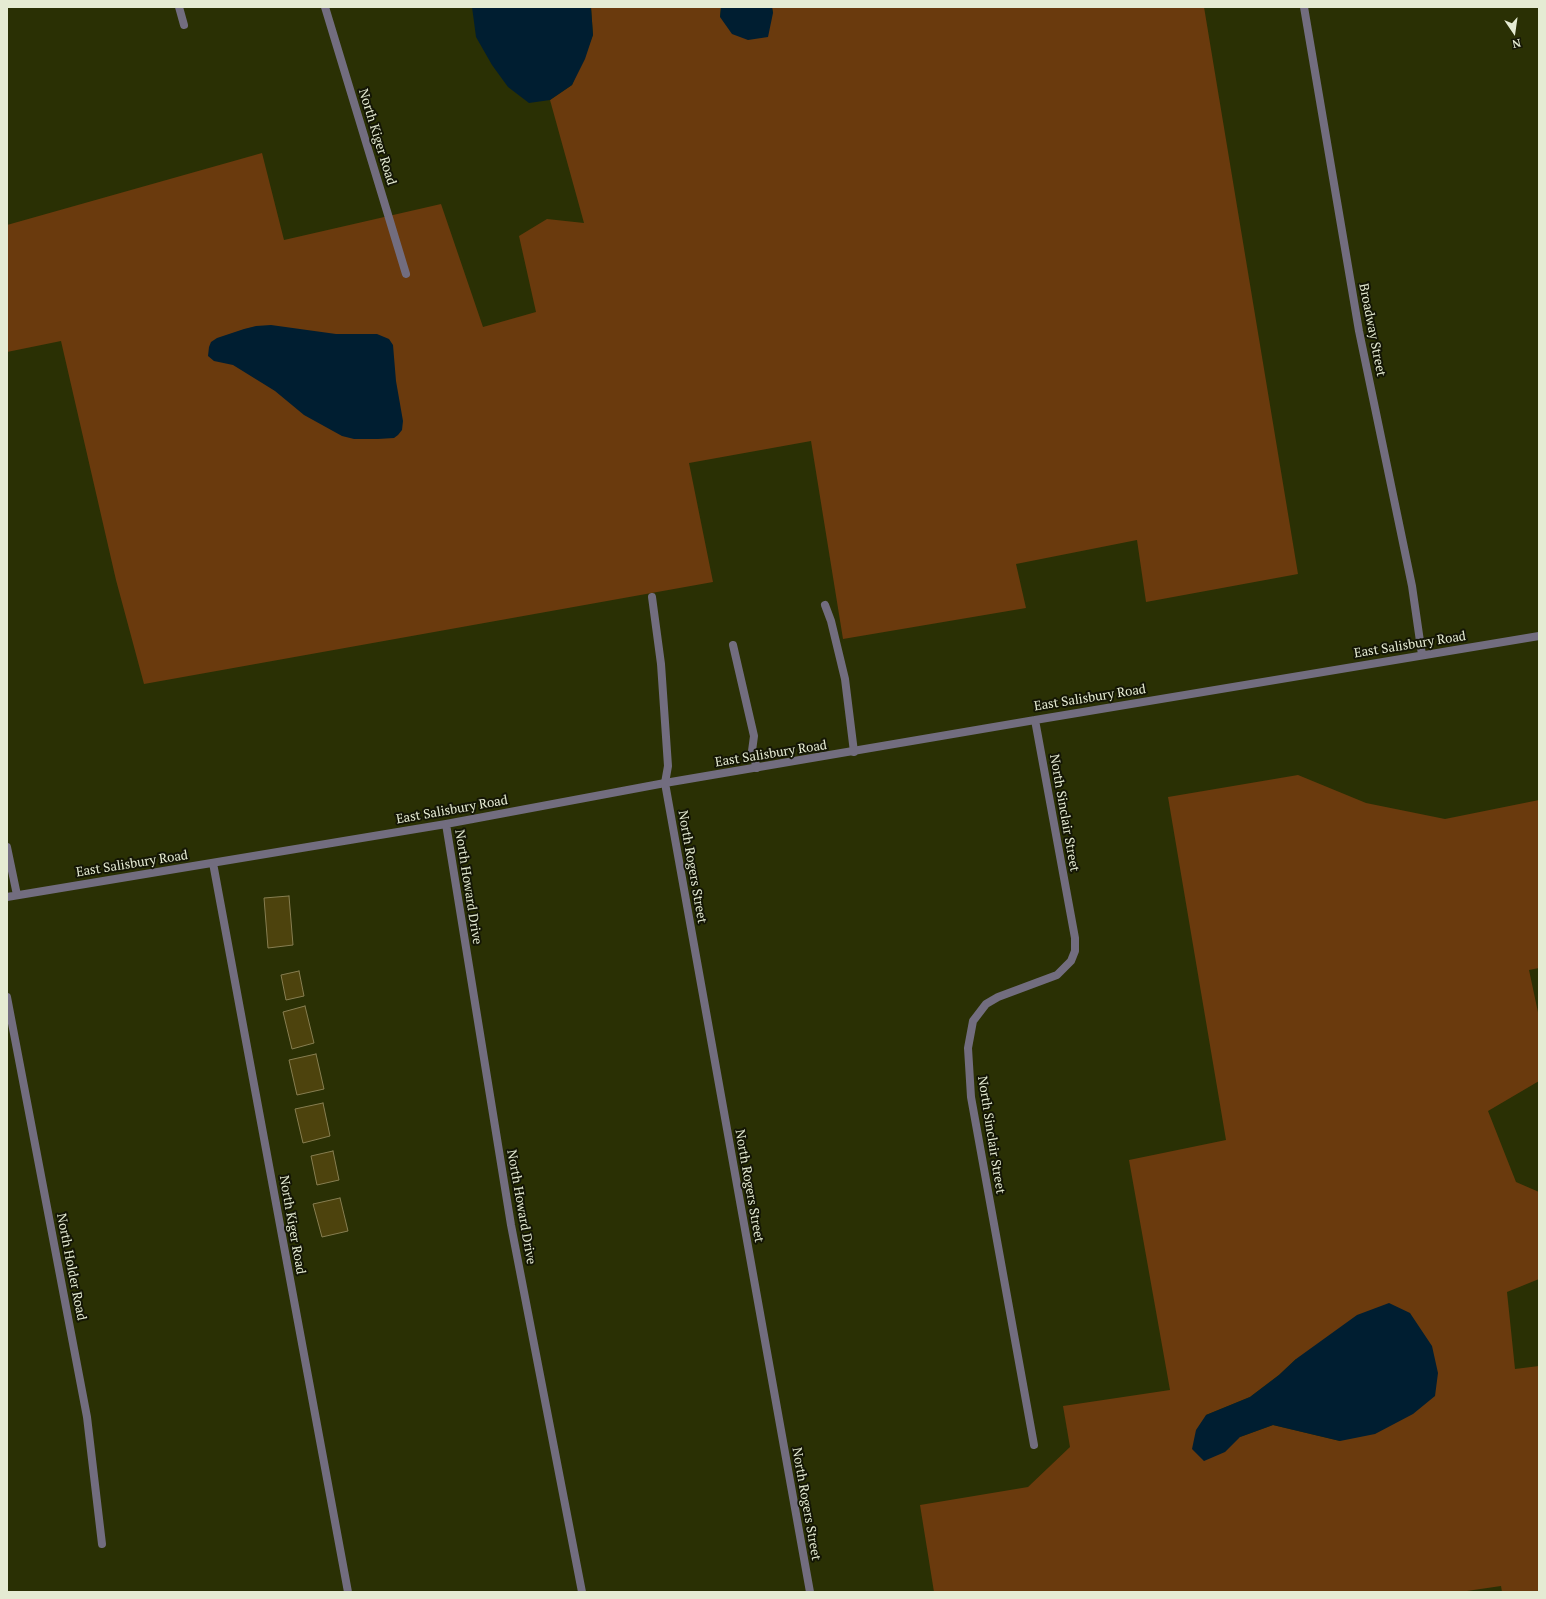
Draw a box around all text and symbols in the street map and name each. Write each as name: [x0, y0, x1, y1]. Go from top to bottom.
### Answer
north arrow: [1494, 12, 1534, 52]
text: N: [1511, 36, 1522, 51]
street label: North Kiger Road: [355, 87, 399, 187]
street label: Broadway Street: [1355, 282, 1389, 378]
street label: East Salisbury Road: [1353, 628, 1467, 662]
street label: East Salisbury Road: [1033, 681, 1147, 715]
street label: East Salisbury Road: [714, 737, 828, 771]
street label: North Sinclair Street: [1046, 753, 1082, 873]
street label: East Salisbury Road: [395, 792, 509, 828]
street label: North Rogers Street: [674, 809, 710, 925]
street label: North Howard Drive: [451, 828, 485, 946]
street label: East Salisbury Road: [75, 847, 189, 881]
street label: North Sinclair Street: [974, 1075, 1008, 1195]
street label: North Rogers Street: [731, 1128, 767, 1244]
street label: North Howard Drive: [503, 1148, 539, 1266]
street label: North Kiger Road: [276, 1174, 308, 1276]
street label: North Holder Road: [53, 1212, 89, 1322]
street label: North Rogers Street: [788, 1446, 824, 1562]

